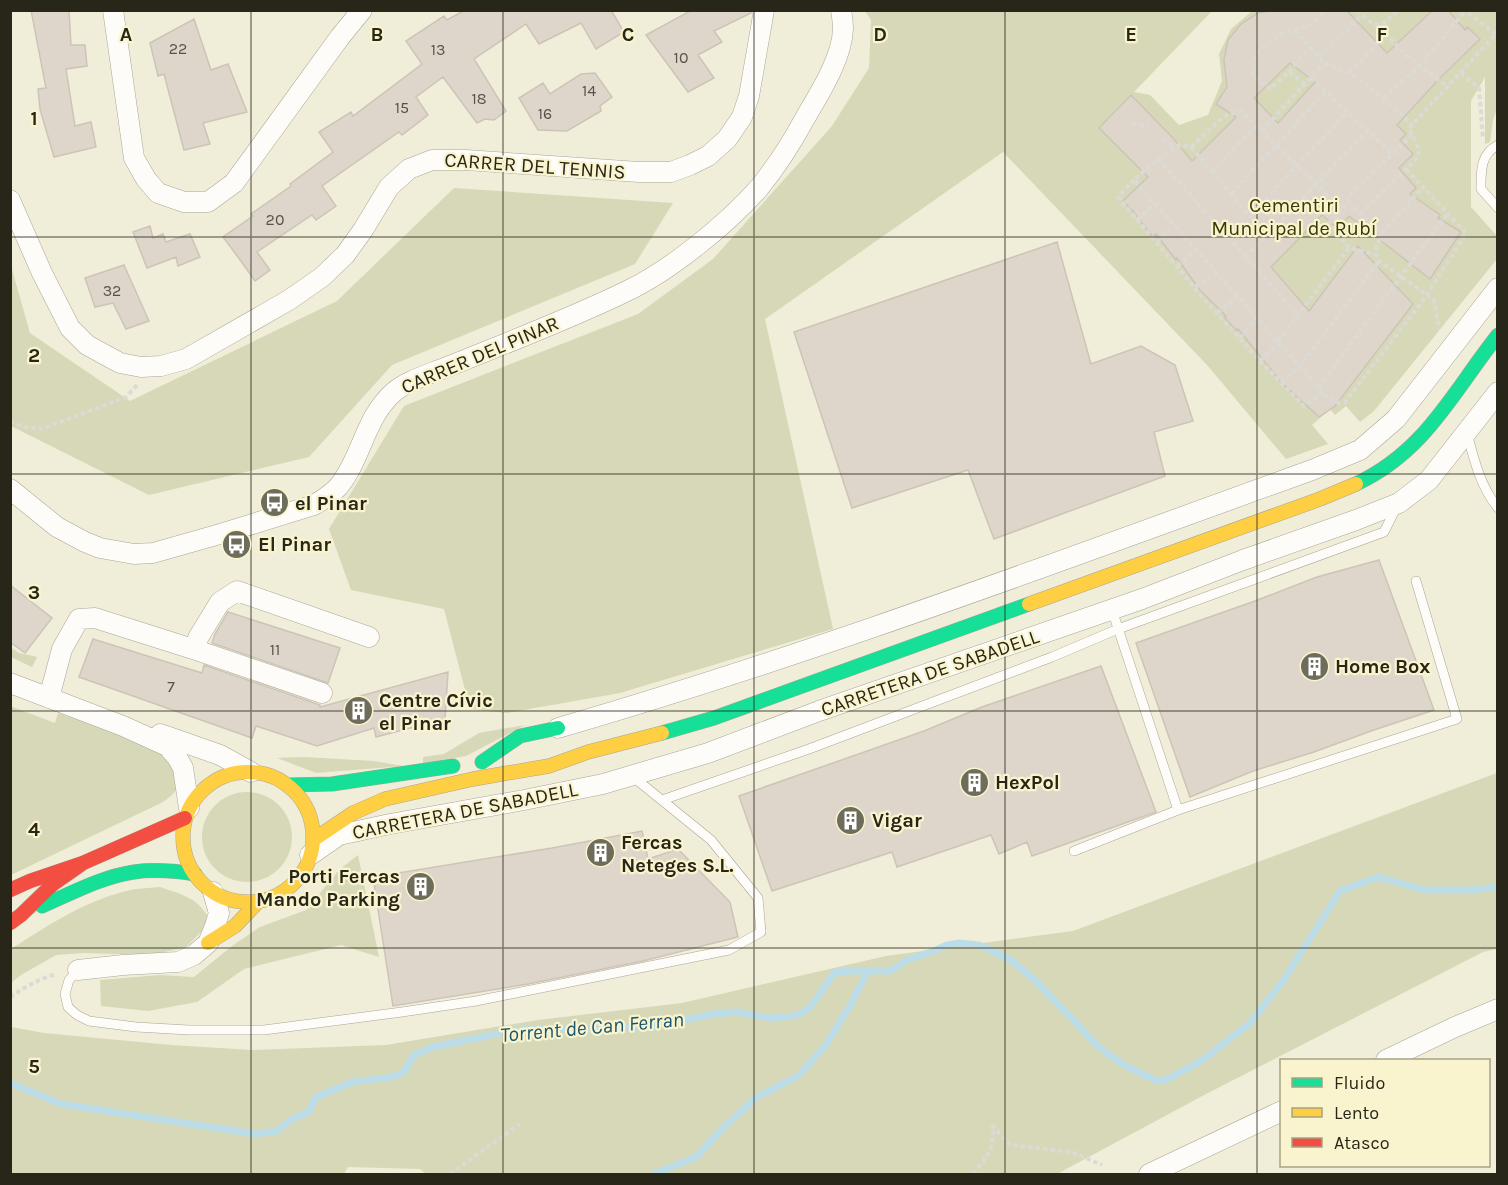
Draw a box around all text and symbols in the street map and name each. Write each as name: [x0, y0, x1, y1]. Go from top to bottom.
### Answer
text: A: [120, 23, 133, 46]
text: B: [371, 23, 383, 46]
text: C: [622, 23, 634, 46]
text: D: [873, 23, 887, 46]
text: E: [1125, 23, 1137, 46]
text: F: [1377, 23, 1388, 46]
house number: 22: [169, 39, 187, 58]
house number: 13: [431, 40, 445, 59]
house number: 10: [674, 48, 688, 67]
house number: 14: [582, 81, 596, 100]
house number: 18: [471, 89, 487, 108]
house number: 15: [395, 98, 409, 117]
house number: 16: [538, 104, 552, 123]
text: 1: [30, 107, 38, 130]
street label: CARRER DEL TENNIS: [444, 148, 626, 184]
park label: Cementiri Municipal de Rubí: [1211, 194, 1377, 240]
house number: 20: [266, 210, 284, 229]
house number: 32: [103, 281, 121, 300]
street label: CARRER DEL PINAR: [398, 311, 562, 399]
text: 2: [28, 344, 40, 367]
bus stop icon: el Pinar: [258, 487, 290, 519]
place label: el Pinar: [295, 492, 367, 515]
bus stop icon: El Pinar: [221, 528, 253, 560]
place label: El Pinar: [258, 533, 331, 556]
text: 3: [28, 581, 40, 604]
street label: CARRETERA DE SABADELL: [818, 625, 1043, 721]
house number: 11: [270, 640, 280, 659]
building icon: Home Box: [1298, 650, 1330, 682]
place label: Home Box: [1335, 655, 1430, 678]
house number: 7: [167, 677, 175, 696]
place label: Centre Cívic el Pinar: [379, 689, 493, 735]
building icon: Centre Cívic el Pinar: [342, 695, 374, 727]
building icon: HexPol: [958, 766, 990, 798]
place label: HexPol: [995, 771, 1060, 794]
street label: CARRETERA DE SABADELL: [350, 778, 580, 844]
building icon: Vigar: [835, 804, 867, 836]
place label: Vigar: [872, 809, 922, 832]
text: 4: [28, 818, 40, 841]
place label: Fercas Neteges S.L.: [621, 831, 734, 877]
building icon: Fercas Neteges S.L.: [584, 837, 616, 869]
place label: Porti Fercas Mando Parking: [256, 865, 400, 911]
building icon: Porti Fercas Mando Parking: [405, 871, 437, 903]
water label: Torrent de Can Ferran: [499, 1007, 685, 1047]
text: 5: [28, 1055, 40, 1078]
legend: [1280, 1059, 1490, 1167]
text: Fluido: [1334, 1072, 1385, 1094]
text: Lento: [1334, 1102, 1379, 1124]
text: Atasco: [1334, 1132, 1390, 1154]

